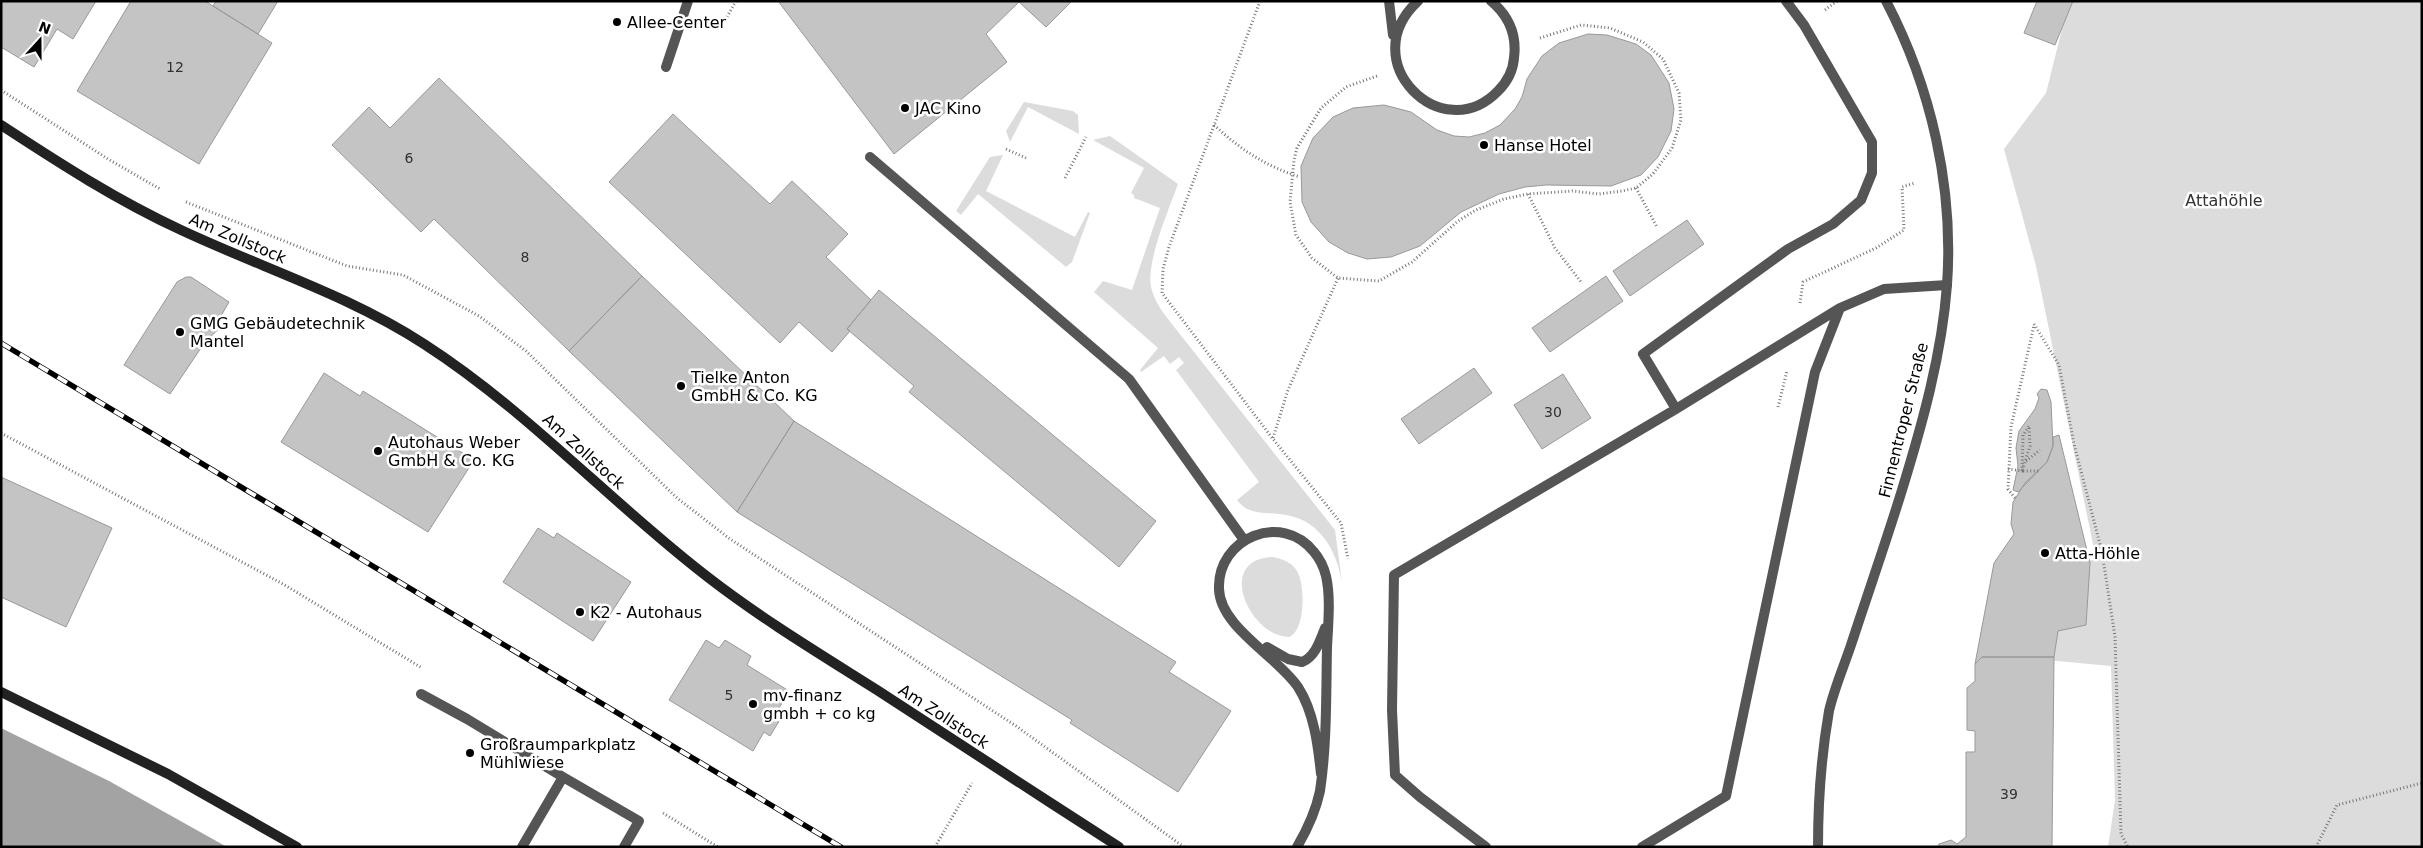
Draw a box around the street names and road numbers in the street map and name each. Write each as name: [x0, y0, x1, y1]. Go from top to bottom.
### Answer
street label: Am Zollstock: [186, 209, 290, 268]
street label: Finnentroper Straße: [1875, 340, 1932, 500]
street label: Am Zollstock: [539, 410, 629, 494]
street label: Am Zollstock: [895, 680, 993, 753]

